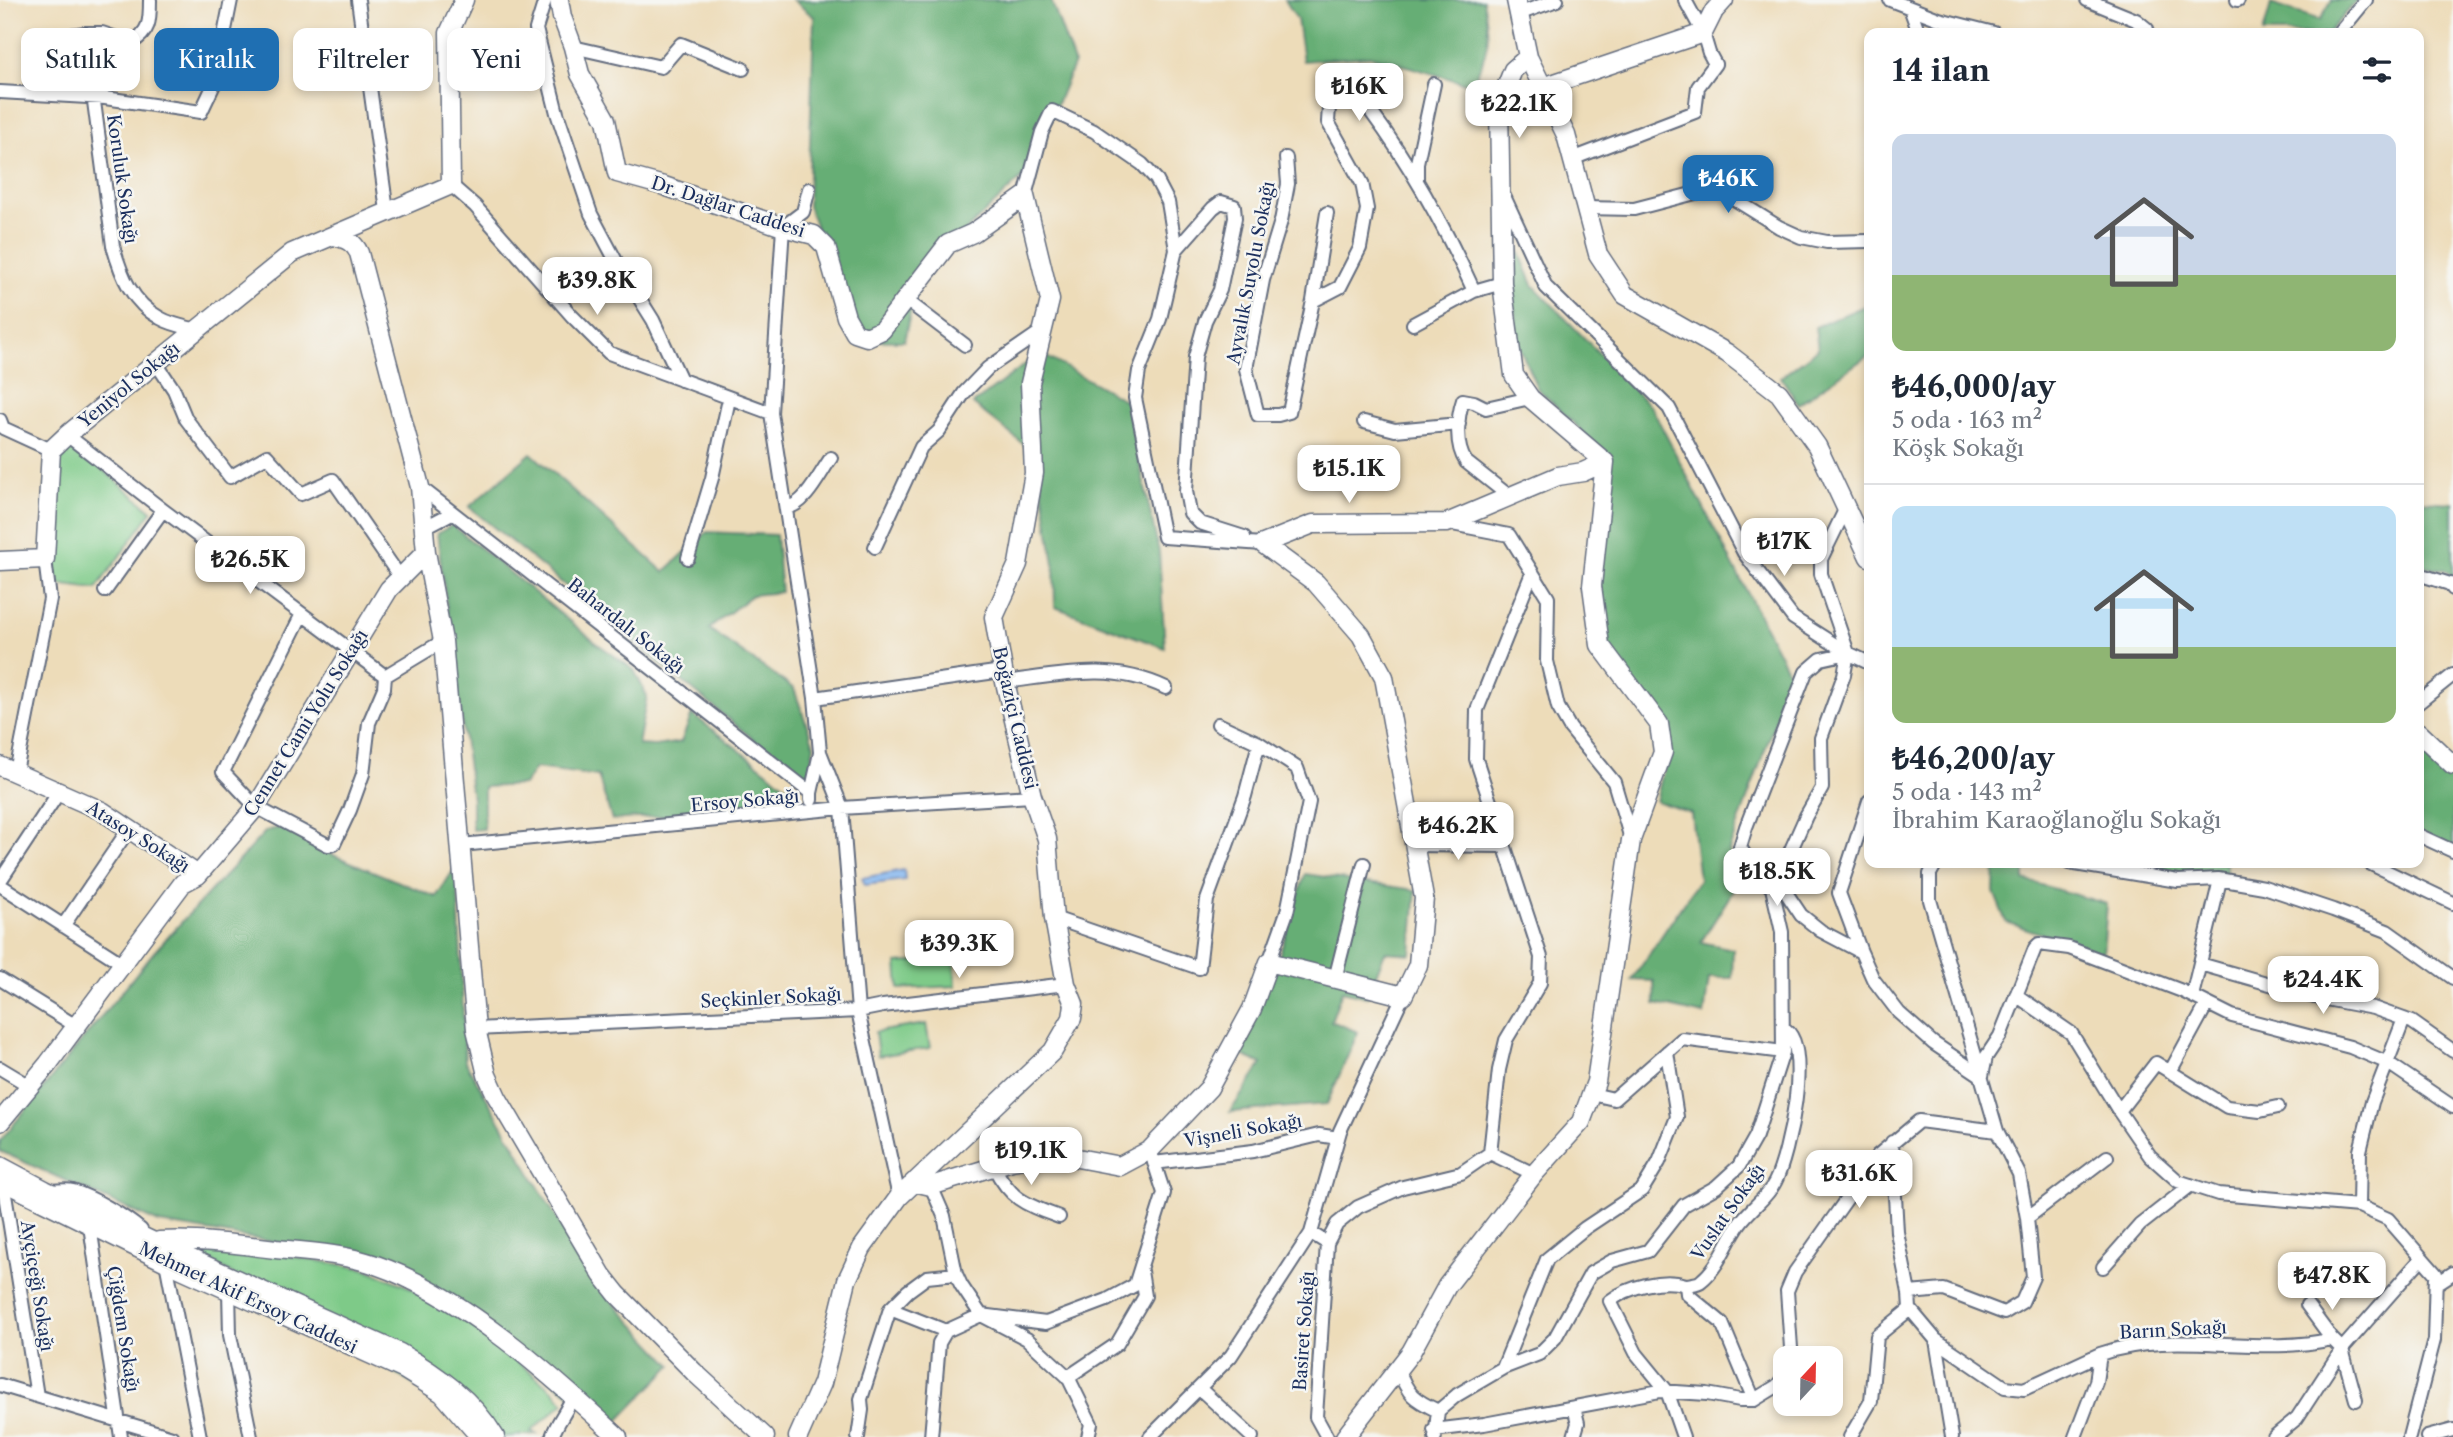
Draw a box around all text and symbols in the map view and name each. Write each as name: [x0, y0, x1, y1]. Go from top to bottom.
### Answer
chip: Satılık: [21, 28, 140, 91]
chip: Kiralık: [154, 28, 279, 91]
chip: Filtreler: [293, 28, 433, 91]
chip: Yeni: [447, 28, 545, 91]
icon: filters: [2358, 51, 2396, 89]
text: 14 ilan: [1892, 52, 1990, 89]
pin: ₺16K: [1318, 64, 1400, 123]
text: ₺16K: [1331, 72, 1387, 100]
pin: ₺22.1K: [1462, 80, 1576, 140]
text: ₺22.1K: [1481, 89, 1557, 117]
street label: Koruluk Sokağı: [102, 113, 142, 246]
pin: ₺46K: [1687, 156, 1769, 215]
text: ₺46K: [1699, 164, 1757, 192]
street label: Dr. Dağlar Caddesi: [648, 172, 808, 242]
street label: Ayvalık Suyolu Sokağı: [1222, 179, 1280, 368]
icon: home: [2081, 179, 2207, 305]
pin: ₺39.8K: [540, 258, 654, 317]
text: ₺39.8K: [558, 266, 636, 294]
street label: Yeniyol Sokağı: [73, 337, 185, 433]
text: ₺46,000/ay: [1892, 368, 2055, 405]
text: 5 oda · 163 m²: [1892, 406, 2042, 434]
text: Köşk Sokağı: [1892, 434, 2024, 462]
pin: ₺15.1K: [1292, 446, 1406, 505]
text: ₺15.1K: [1313, 454, 1385, 482]
pin: ₺17K: [1743, 518, 1825, 578]
text: ₺17K: [1757, 527, 1811, 555]
pin: ₺26.5K: [193, 536, 307, 596]
text: ₺26.5K: [211, 545, 289, 573]
icon: home: [2081, 551, 2207, 677]
street label: Bahardalı Sokağı: [563, 573, 689, 679]
street label: Cennet Cami Yolu Sokağı: [239, 625, 373, 821]
street label: Boğaziçi Caddesi: [988, 645, 1042, 792]
text: ₺46,200/ay: [1892, 740, 2054, 777]
text: 5 oda · 143 m²: [1892, 778, 2042, 806]
street label: Ersoy Sokağı: [690, 785, 801, 817]
street label: Atasoy Sokağı: [81, 796, 194, 878]
pin: ₺46.2K: [1401, 802, 1515, 862]
text: İbrahim Karaoğlanoğlu Sokağı: [1892, 806, 2221, 834]
text: ₺46.2K: [1419, 811, 1497, 839]
pin: ₺18.5K: [1720, 848, 1834, 908]
text: ₺18.5K: [1739, 857, 1815, 885]
pin: ₺39.3K: [902, 920, 1016, 980]
text: ₺39.3K: [921, 929, 997, 957]
pin: ₺24.4K: [2266, 956, 2380, 1016]
text: ₺24.4K: [2284, 965, 2362, 993]
street label: Seçkinler Sokağı: [700, 983, 843, 1013]
street label: Vişneli Sokağı: [1181, 1110, 1304, 1152]
pin: ₺19.1K: [974, 1128, 1088, 1187]
text: ₺19.1K: [995, 1136, 1067, 1164]
pin: ₺31.6K: [1802, 1150, 1916, 1210]
street label: Vuslat Sokağı: [1686, 1159, 1770, 1265]
text: ₺31.6K: [1822, 1159, 1896, 1187]
street label: Ayçiçeği Sokağı: [16, 1218, 58, 1354]
street label: Mehmet Akif Ersoy Caddesi: [135, 1238, 361, 1359]
pin: ₺47.8K: [2275, 1252, 2389, 1312]
text: ₺47.8K: [2294, 1261, 2370, 1289]
street label: Çiğdem Sokağı: [102, 1264, 144, 1394]
street label: Basiret Sokağı: [1289, 1270, 1319, 1392]
street label: Barın Sokağı: [2119, 1316, 2228, 1344]
north arrow: [1773, 1346, 1843, 1416]
map controls: [1773, 1346, 1843, 1416]

